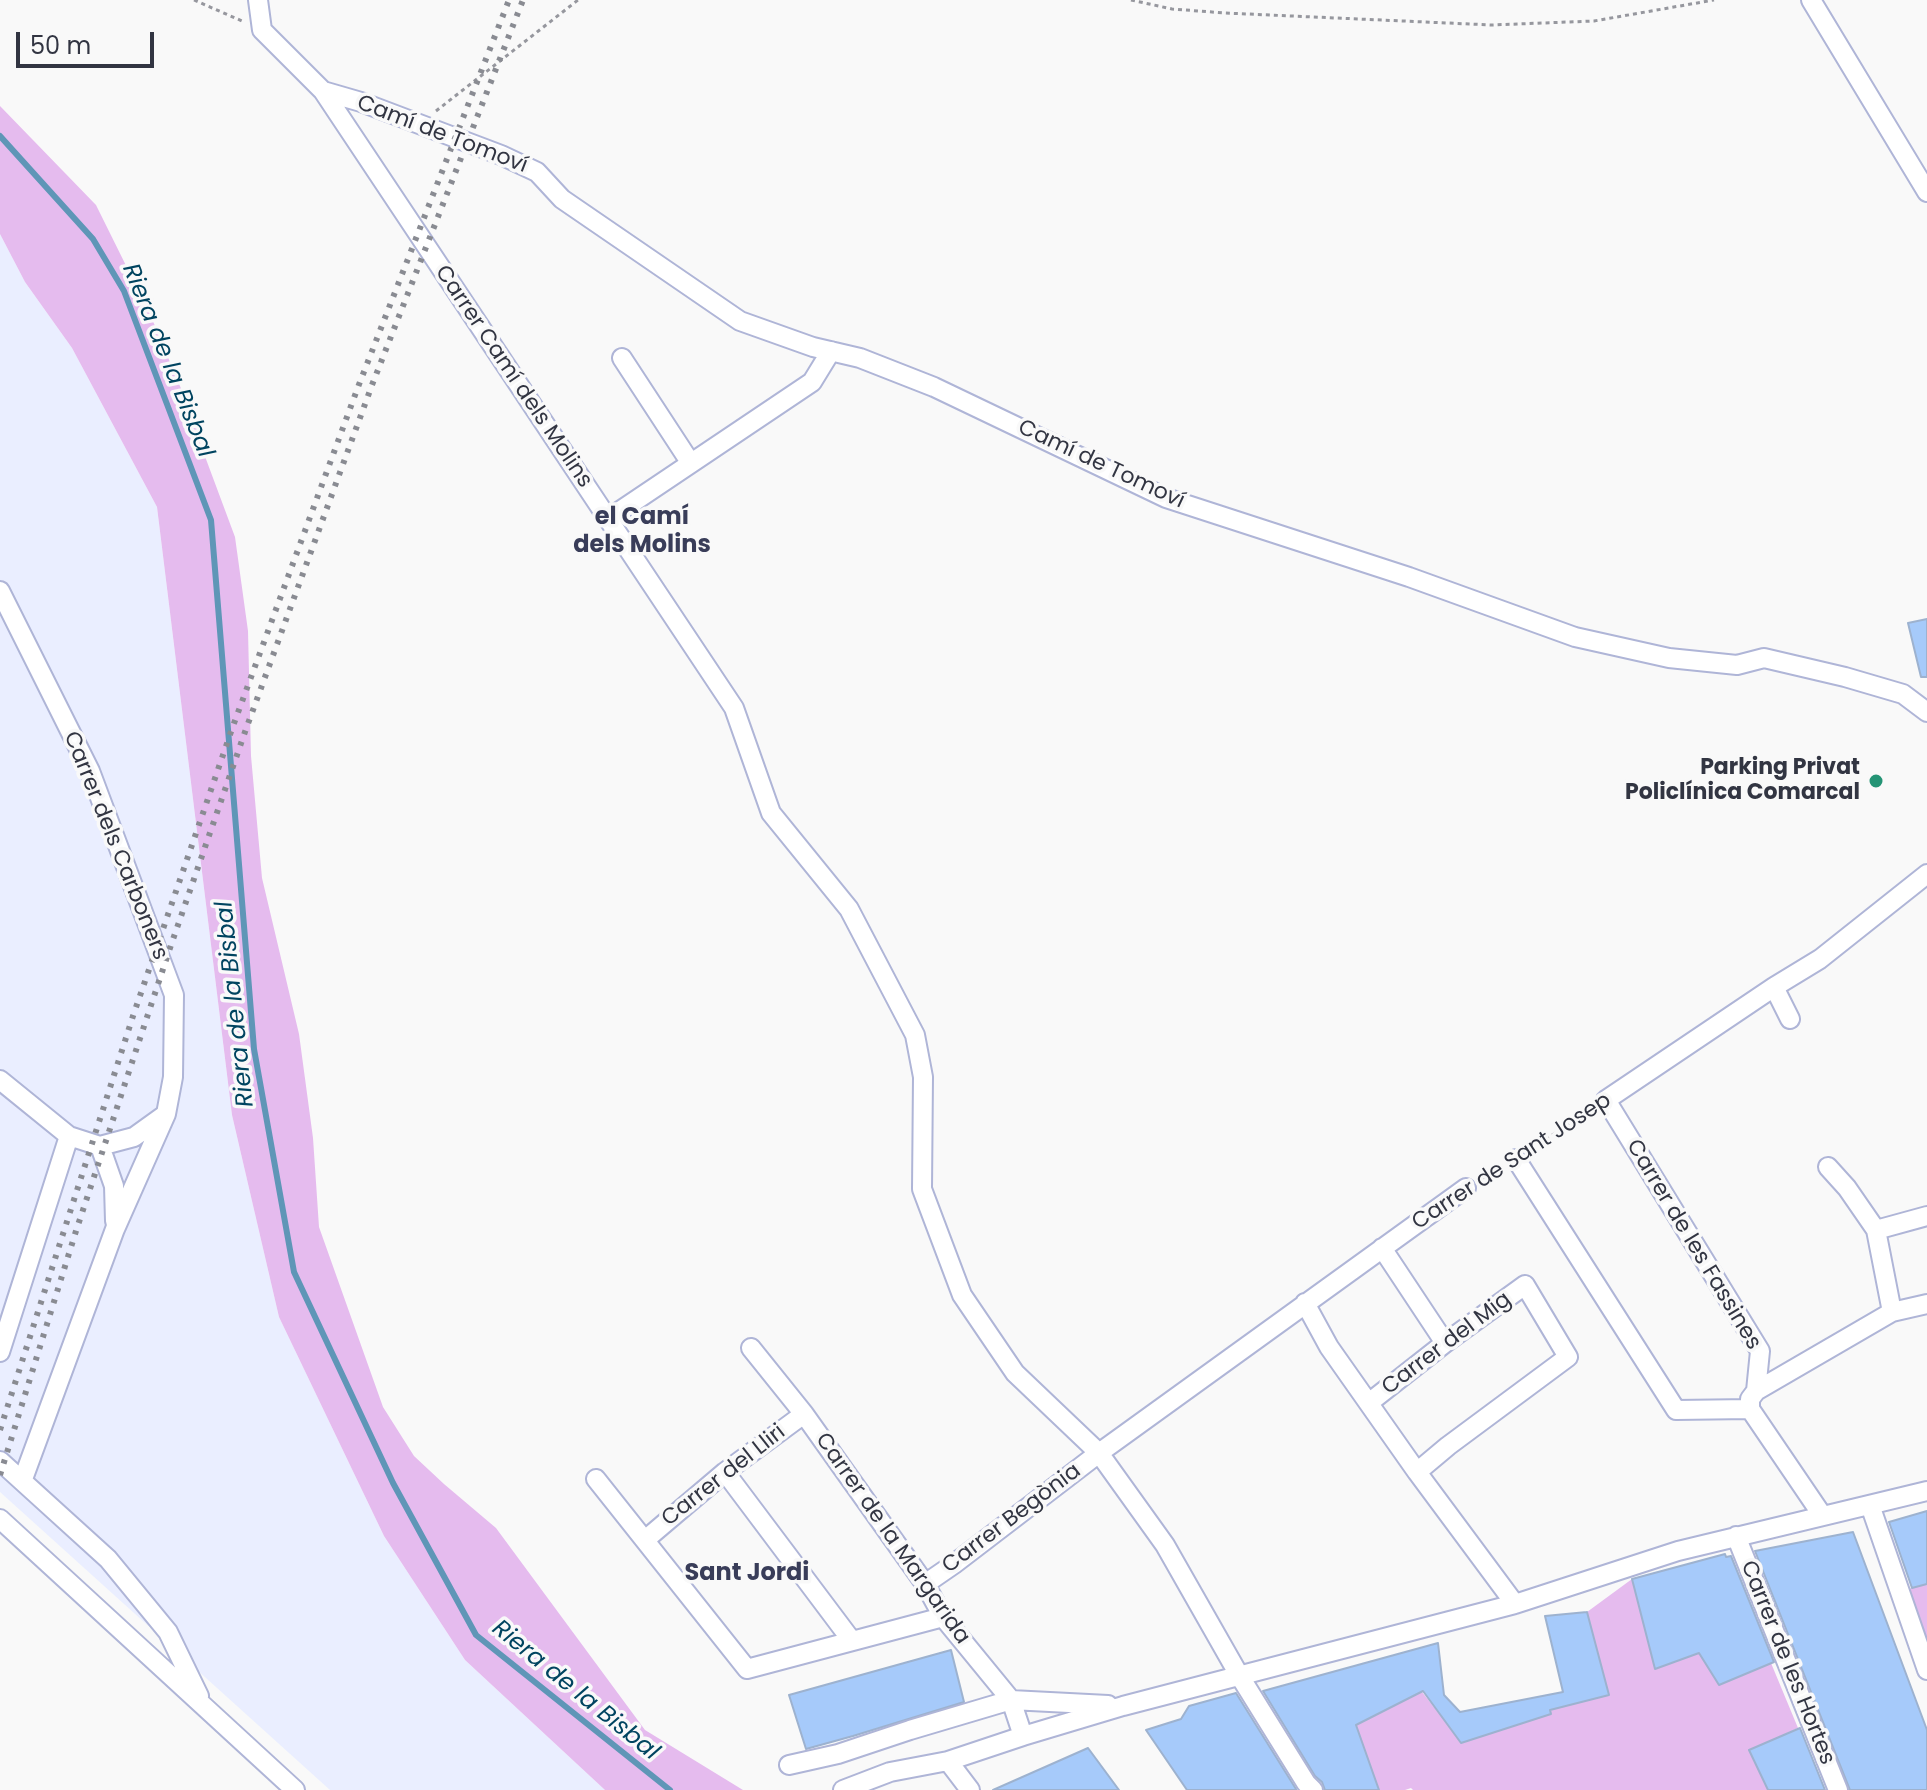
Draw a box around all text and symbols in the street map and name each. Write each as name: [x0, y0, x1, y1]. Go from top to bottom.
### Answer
scale bar: [20, 16, 158, 66]
text: 50 m: [30, 29, 91, 62]
street label: Camí de Tomoví: [353, 90, 531, 180]
water label: Riera de la Bisbal: [115, 260, 219, 462]
street label: Carrer Camí dels Molins: [429, 261, 597, 493]
street label: Camí de Tomoví: [1014, 415, 1188, 515]
district label: el Camí dels Molins: [573, 504, 711, 560]
street label: Carrer dels Carboners: [57, 728, 173, 964]
place label: Parking Privat Policlínica Comarcal: [1625, 755, 1860, 806]
marker: Parking Privat Policlínica Comarcal: [1867, 772, 1885, 790]
water label: Riera de la Bisbal: [211, 900, 261, 1108]
street label: Carrer de Sant Josep: [1408, 1088, 1616, 1236]
street label: Carrer de les Fassines: [1620, 1135, 1766, 1355]
street label: Carrer del Mig: [1377, 1287, 1517, 1401]
street label: Carrer del Lliri: [657, 1420, 791, 1532]
street label: Carrer de la Margarida: [809, 1428, 975, 1650]
street label: Carrer Begònia: [938, 1458, 1086, 1580]
street label: Carrer de les Hortes: [1734, 1557, 1840, 1769]
district label: Sant Jordi: [685, 1560, 809, 1588]
water label: Riera de la Bisbal: [486, 1615, 664, 1767]

